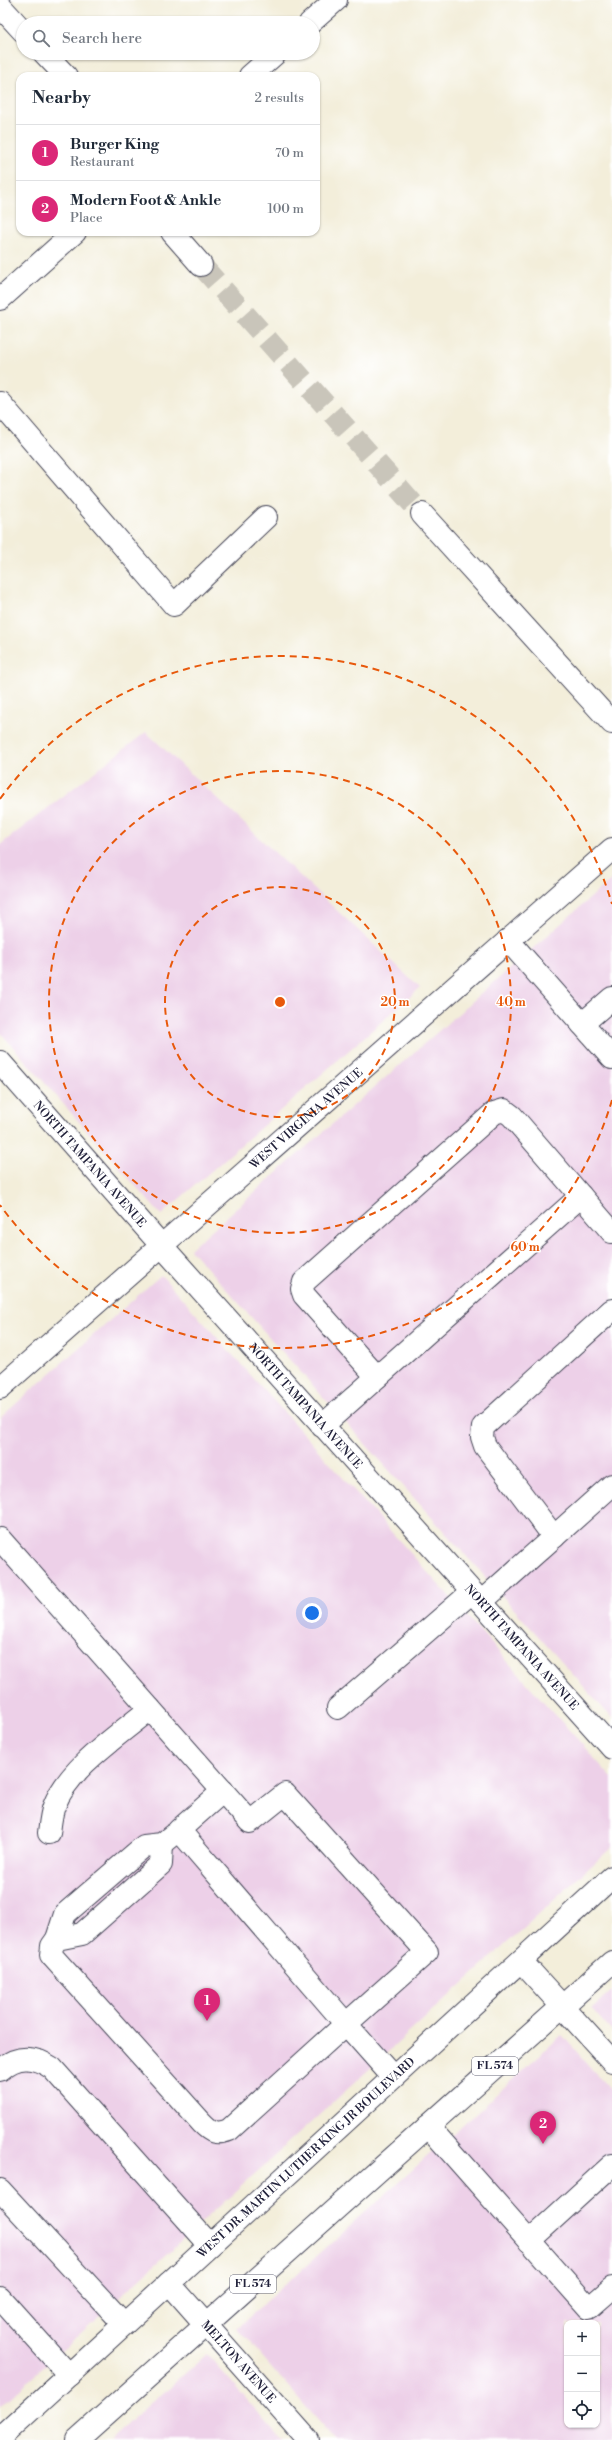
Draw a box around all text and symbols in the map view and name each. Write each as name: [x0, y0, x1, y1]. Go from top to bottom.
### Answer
search box: [16, 16, 320, 60]
icon: search: [30, 27, 52, 49]
text: Search here: [62, 29, 142, 48]
text: Nearby: [32, 87, 91, 109]
text: 2 results: [255, 90, 304, 106]
text: Burger King: [70, 135, 159, 154]
text: 1: [42, 145, 48, 161]
text: 70 m: [275, 145, 304, 161]
text: Restaurant: [70, 154, 135, 170]
text: Modern Foot & Ankle: [70, 191, 221, 210]
text: 2: [41, 201, 49, 217]
text: 100 m: [268, 201, 304, 217]
text: Place: [70, 210, 102, 226]
centre of rings: [273, 995, 287, 1009]
text: 20 m: [380, 995, 410, 1010]
text: 40 m: [496, 995, 526, 1010]
street label: WEST VIRGINIA AVENUE: [246, 1065, 366, 1173]
street label: NORTH TAMPANIA AVENUE: [30, 1098, 149, 1230]
text: 60 m: [510, 1240, 540, 1255]
street label: NORTH TAMPANIA AVENUE: [245, 1340, 366, 1472]
street label: NORTH TAMPANIA AVENUE: [462, 1581, 582, 1713]
your location: [302, 1603, 322, 1623]
pin: 1: [194, 1988, 220, 2021]
street label: WEST DR. MARTIN LUTHER KING JR BOULEVARD: [193, 2054, 418, 2262]
road number: FL 574: [472, 2057, 518, 2075]
pin: 2: [530, 2111, 556, 2144]
road number: FL 574: [230, 2275, 276, 2293]
street label: MELTON AVENUE: [198, 2317, 279, 2406]
map controls: [564, 2320, 600, 2428]
button: +: [564, 2320, 600, 2356]
button: −: [564, 2356, 600, 2392]
button: locate: [564, 2392, 600, 2428]

